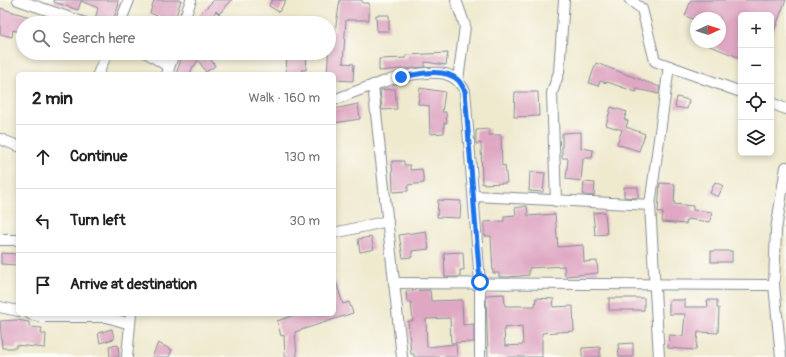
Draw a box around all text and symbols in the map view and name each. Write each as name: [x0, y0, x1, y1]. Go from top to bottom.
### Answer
north arrow: [690, 12, 726, 48]
map controls: [738, 12, 774, 156]
button: +: [738, 12, 774, 48]
search box: [16, 16, 336, 60]
icon: search: [30, 27, 52, 49]
text: Search here: [62, 29, 135, 48]
button: −: [738, 48, 774, 84]
route end: [392, 68, 410, 86]
button: locate: [738, 84, 774, 120]
text: 2 min: [32, 88, 73, 109]
text: Walk · 160 m: [249, 90, 320, 106]
button: layers: [738, 120, 774, 156]
icon: ahead: [32, 146, 54, 168]
text: Continue: [70, 147, 128, 166]
text: 130 m: [284, 149, 320, 165]
icon: left: [32, 210, 54, 232]
text: Turn left: [70, 211, 126, 230]
text: 30 m: [290, 213, 320, 229]
route start: [471, 273, 489, 291]
icon: arrive: [32, 274, 54, 296]
text: Arrive at destination: [70, 275, 197, 294]

